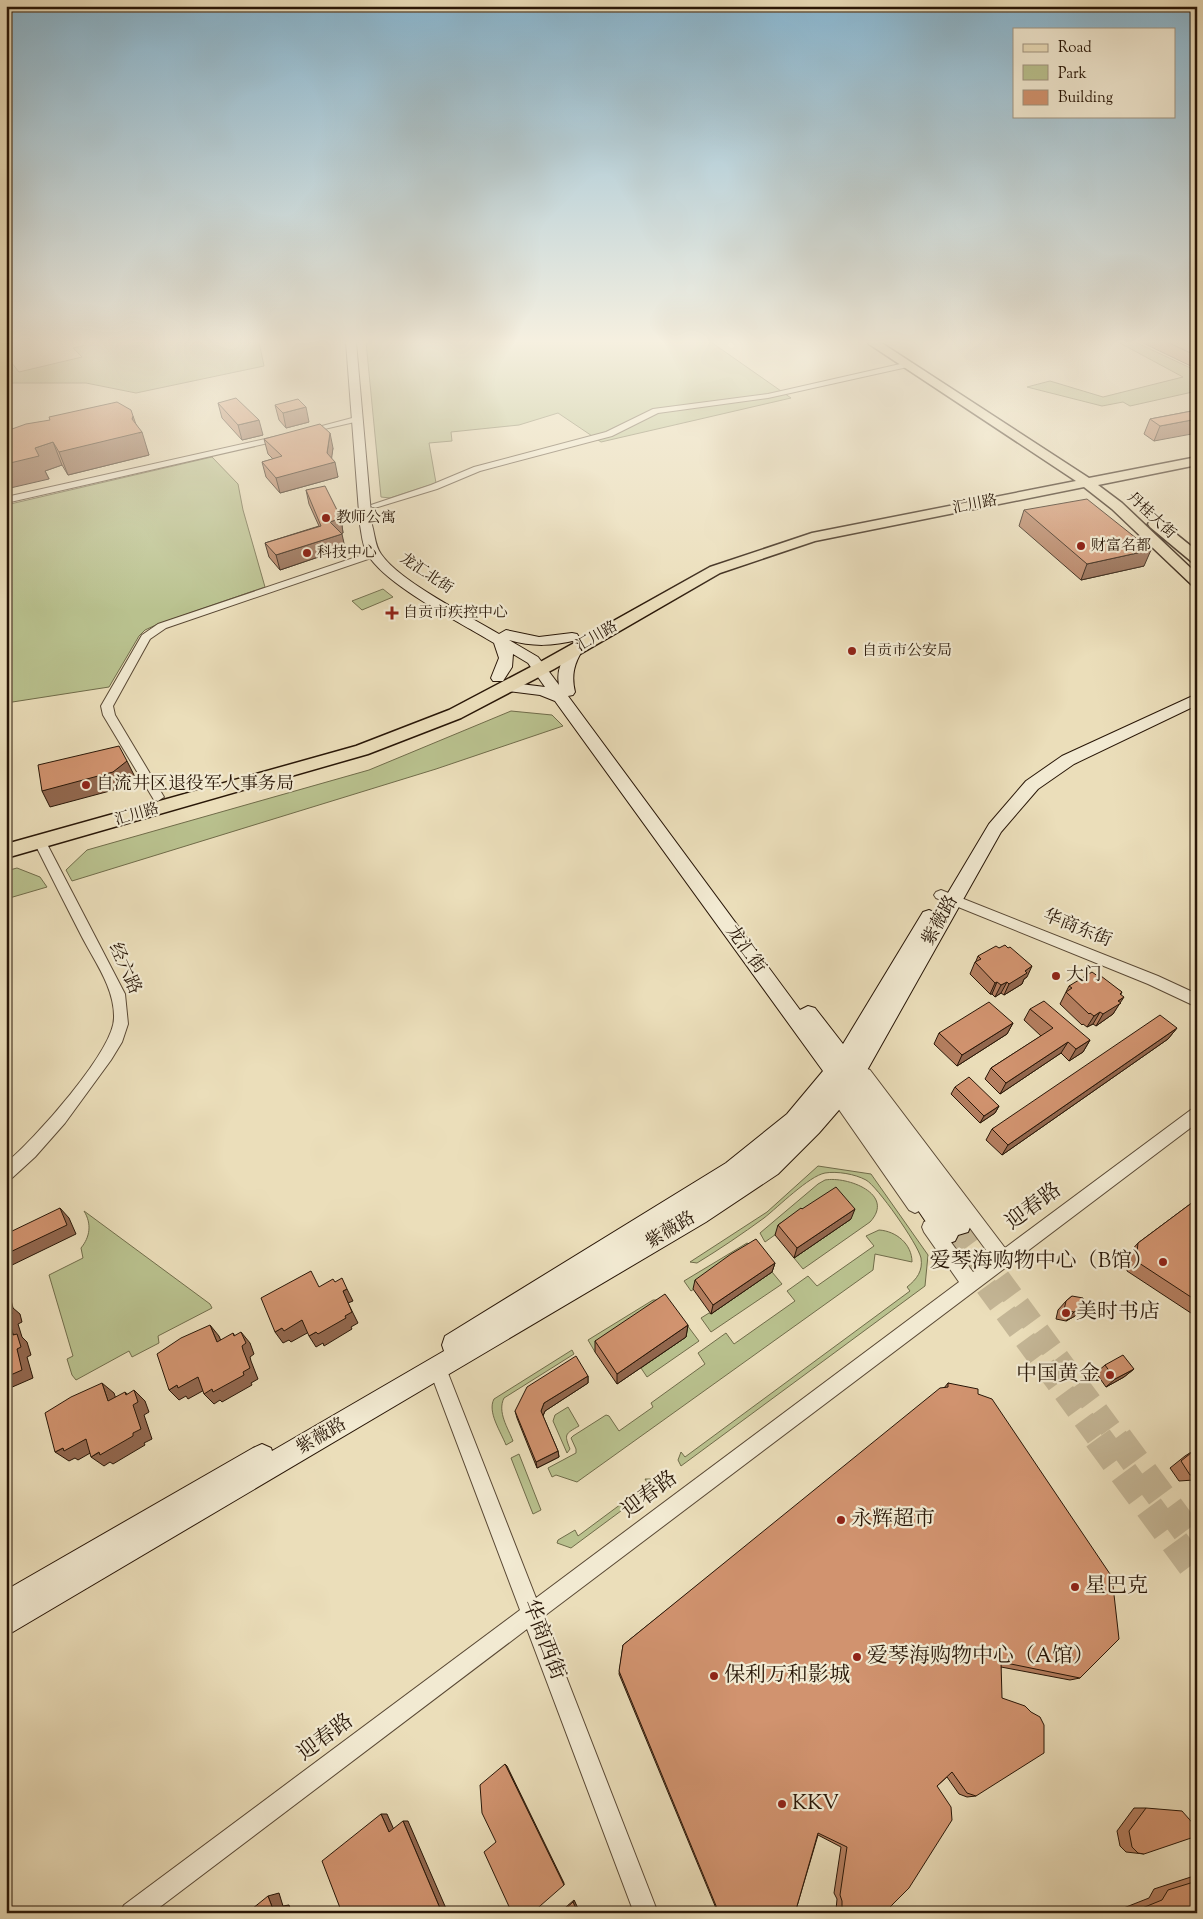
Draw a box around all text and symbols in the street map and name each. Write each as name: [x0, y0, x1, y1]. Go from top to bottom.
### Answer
legend: [1013, 28, 1176, 118]
text: Road: [1058, 38, 1092, 59]
text: Park: [1058, 64, 1087, 85]
text: Building: [1058, 88, 1113, 109]
street label: 丹桂大街: [1122, 488, 1180, 544]
street label: 汇川路: [951, 490, 999, 520]
place label: 教师公寓: [336, 508, 396, 529]
marker: 教师公寓: [320, 512, 332, 524]
place label: 财富名都: [1091, 536, 1151, 557]
marker: 财富名都: [1075, 540, 1087, 552]
place label: 科技中心: [317, 543, 377, 564]
marker: 科技中心: [301, 547, 313, 559]
street label: 龙汇北街: [395, 549, 457, 599]
place label: 自贡市疾控中心: [403, 603, 508, 624]
marker: 自贡市疾控中心: [385, 606, 399, 620]
street label: 汇川路: [572, 617, 622, 657]
place label: 自贡市公安局: [862, 641, 952, 662]
marker: 自贡市公安局: [846, 645, 858, 657]
place label: 自流井区退役军人事务局: [96, 772, 294, 798]
marker: 自流井区退役军人事务局: [80, 779, 92, 791]
street label: 汇川路: [112, 799, 162, 831]
street label: 紫薇路: [917, 891, 965, 951]
street label: 华商东街: [1039, 903, 1115, 955]
street label: 龙汇街: [719, 921, 771, 979]
street label: 经六路: [101, 939, 147, 999]
place label: 大门: [1066, 963, 1102, 989]
marker: 大门: [1050, 970, 1062, 982]
street label: 迎春路: [1000, 1176, 1068, 1238]
street label: 紫薇路: [641, 1206, 701, 1256]
place label: 爱琴海购物中心（B馆）: [930, 1247, 1153, 1277]
marker: 爱琴海购物中心（B馆）: [1157, 1256, 1169, 1268]
place label: 美时书店: [1076, 1298, 1160, 1328]
marker: 美时书店: [1060, 1307, 1072, 1319]
place label: 中国黄金: [1016, 1360, 1100, 1390]
marker: 中国黄金: [1104, 1369, 1116, 1381]
street label: 紫薇路: [292, 1412, 352, 1462]
street label: 迎春路: [616, 1464, 684, 1526]
place label: 永辉超市: [851, 1505, 935, 1535]
marker: 永辉超市: [835, 1514, 847, 1526]
place label: 星巴克: [1085, 1572, 1148, 1602]
marker: 星巴克: [1069, 1581, 1081, 1593]
street label: 华商西街: [514, 1595, 572, 1685]
place label: 爱琴海购物中心（A馆）: [867, 1642, 1094, 1672]
marker: 爱琴海购物中心（A馆）: [851, 1651, 863, 1663]
place label: 保利万和影城: [724, 1661, 850, 1691]
marker: 保利万和影城: [708, 1670, 720, 1682]
street label: 迎春路: [292, 1707, 360, 1769]
place label: KKV: [792, 1789, 839, 1819]
marker: KKV: [776, 1798, 788, 1810]

